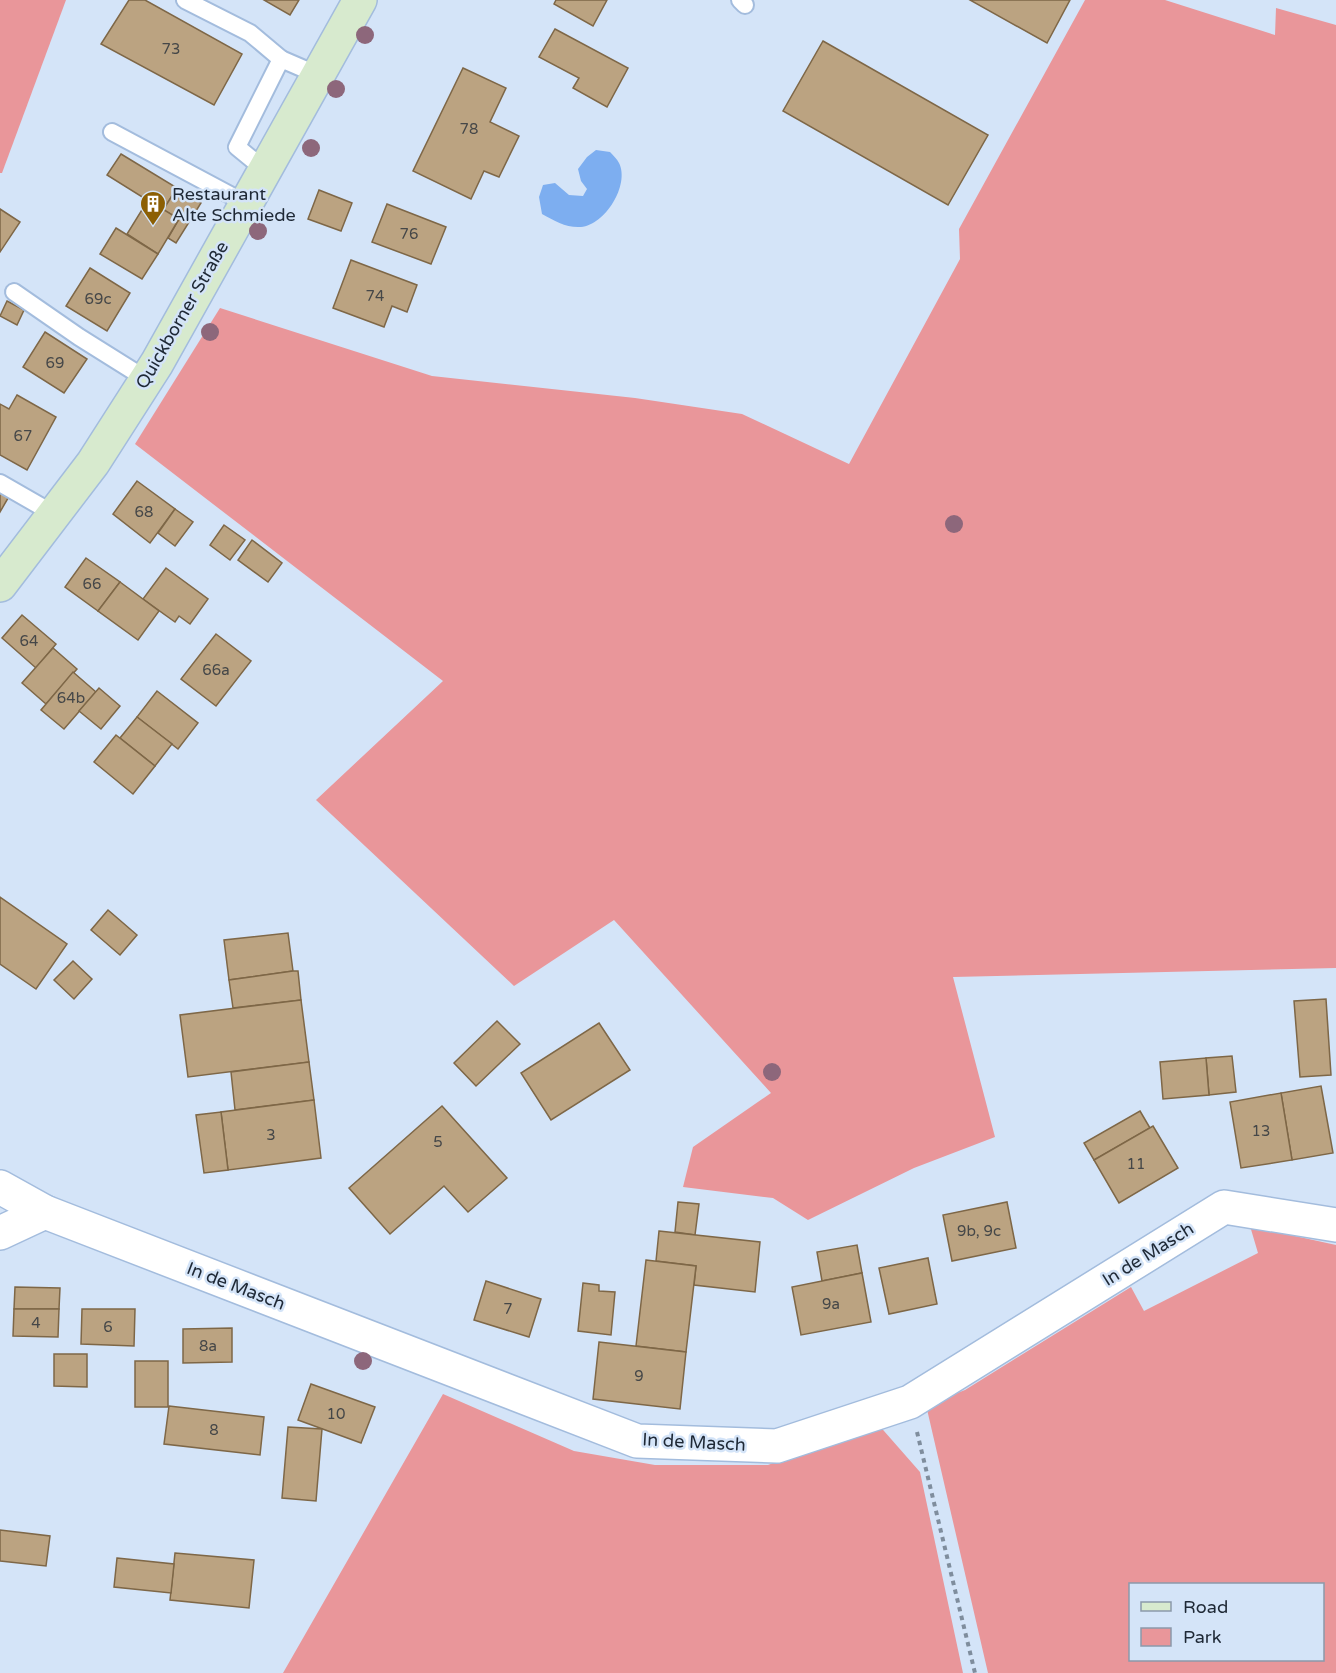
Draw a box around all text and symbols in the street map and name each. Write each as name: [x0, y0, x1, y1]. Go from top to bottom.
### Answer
house number: 73: [162, 40, 180, 58]
house number: 78: [460, 120, 478, 138]
place label: Restaurant Alte Schmiede: [172, 183, 296, 226]
building icon: Restaurant Alte Schmiede: [138, 189, 168, 227]
house number: 76: [400, 225, 418, 243]
street label: Quickborner Straße: [131, 237, 233, 393]
house number: 74: [366, 287, 384, 305]
house number: 69c: [85, 290, 111, 308]
house number: 69: [46, 354, 64, 372]
house number: 67: [14, 427, 32, 445]
house number: 68: [135, 503, 153, 521]
house number: 66: [83, 575, 101, 593]
house number: 64: [20, 632, 38, 650]
house number: 66a: [202, 661, 230, 679]
house number: 64b: [57, 689, 85, 707]
house number: 13: [1252, 1122, 1270, 1140]
house number: 3: [266, 1126, 276, 1144]
house number: 5: [433, 1133, 443, 1151]
house number: 11: [1127, 1155, 1145, 1173]
street label: In de Masch: [1098, 1217, 1198, 1291]
house number: 9b, 9c: [957, 1222, 1001, 1240]
street label: In de Masch: [184, 1257, 288, 1315]
house number: 9a: [822, 1295, 840, 1313]
house number: 7: [503, 1300, 513, 1318]
house number: 4: [31, 1314, 41, 1332]
house number: 6: [103, 1318, 113, 1336]
house number: 8a: [199, 1337, 217, 1355]
house number: 9: [634, 1367, 644, 1385]
house number: 10: [327, 1405, 345, 1423]
house number: 8: [209, 1421, 219, 1439]
street label: In de Masch: [642, 1428, 746, 1456]
legend: [1129, 1583, 1324, 1661]
text: Road: [1183, 1596, 1228, 1618]
text: Park: [1183, 1626, 1222, 1648]

